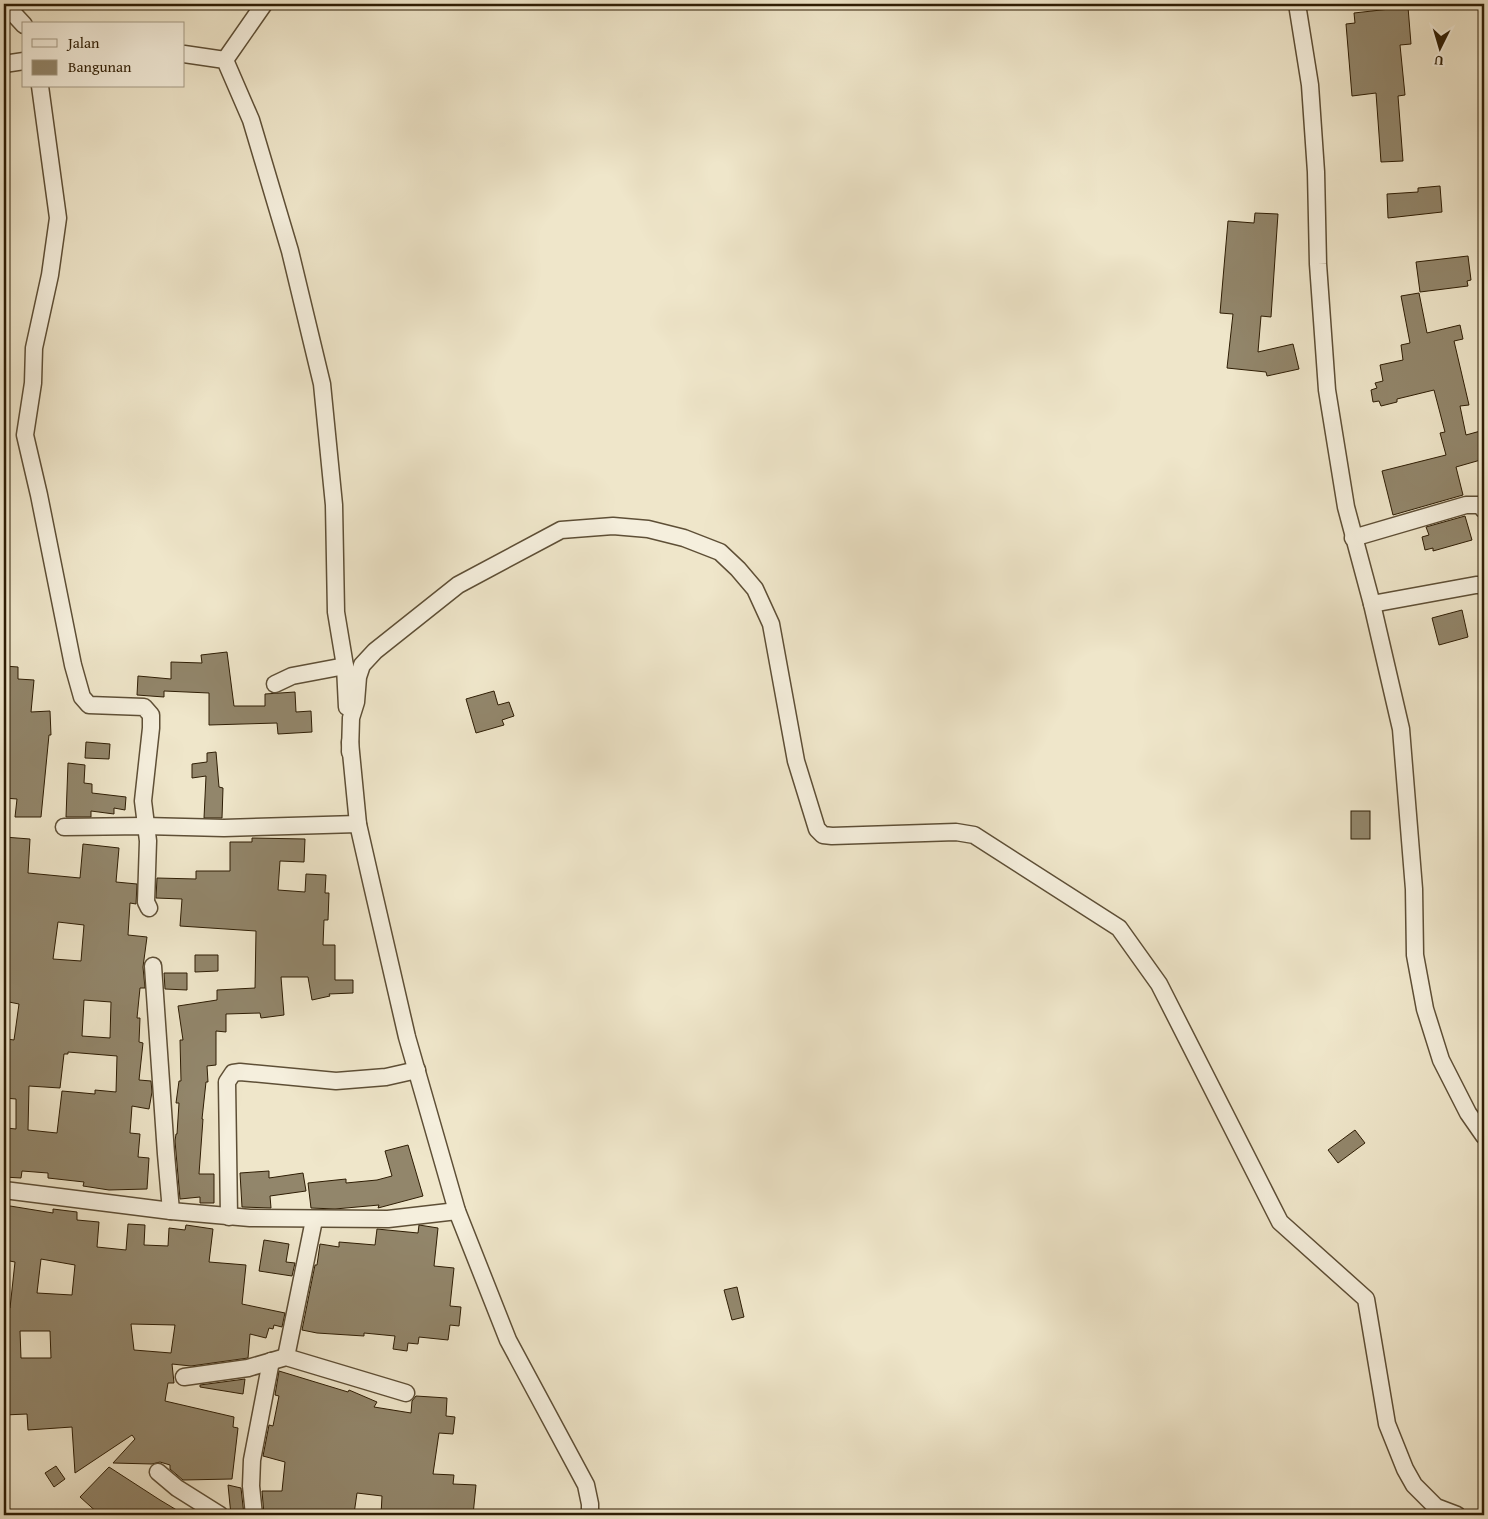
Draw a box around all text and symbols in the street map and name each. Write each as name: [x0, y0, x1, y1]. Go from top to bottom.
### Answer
legend: [22, 22, 185, 88]
north arrow: [1416, 22, 1466, 72]
text: Jalan: [66, 32, 100, 53]
text: U: [1433, 51, 1444, 71]
text: Bangunan: [68, 56, 132, 77]

